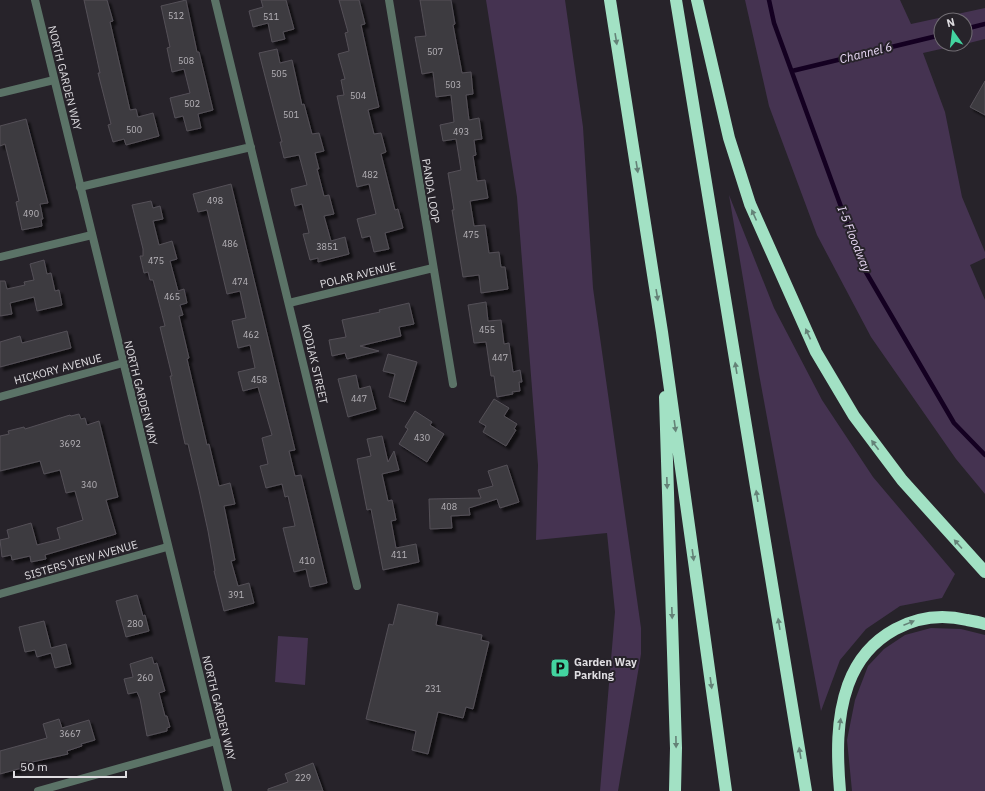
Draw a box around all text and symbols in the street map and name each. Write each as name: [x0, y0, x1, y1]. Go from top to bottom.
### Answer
house number: 512: [168, 10, 184, 21]
house number: 511: [263, 11, 279, 22]
north arrow: [933, 12, 973, 52]
text: N: [945, 15, 956, 30]
street label: NORTH GARDEN WAY: [45, 24, 85, 132]
one-way arrow: [613, 32, 619, 45]
water label: Channel 6: [838, 39, 894, 66]
house number: 507: [427, 46, 443, 57]
house number: 508: [178, 55, 194, 66]
house number: 505: [271, 68, 287, 79]
house number: 503: [445, 79, 461, 90]
house number: 504: [350, 90, 366, 101]
house number: 502: [184, 98, 200, 109]
house number: 501: [283, 109, 299, 120]
house number: 500: [126, 124, 142, 135]
house number: 493: [453, 126, 469, 137]
street label: PANDA LOOP: [419, 158, 443, 225]
one-way arrow: [634, 161, 640, 173]
house number: 482: [362, 169, 378, 180]
house number: 498: [207, 195, 223, 206]
water label: I-5 Floodway: [834, 203, 875, 275]
house number: 490: [23, 208, 39, 219]
one-way arrow: [751, 209, 757, 221]
house number: 475: [463, 229, 479, 240]
house number: 486: [222, 238, 238, 249]
house number: 3851: [316, 241, 338, 252]
house number: 475: [148, 255, 164, 266]
street label: POLAR AVENUE: [318, 259, 398, 291]
house number: 474: [232, 276, 248, 287]
one-way arrow: [654, 289, 660, 301]
house number: 465: [164, 291, 180, 302]
street label: KODIAK STREET: [299, 323, 331, 406]
house number: 455: [479, 324, 495, 335]
one-way arrow: [805, 328, 811, 339]
house number: 462: [243, 329, 259, 340]
street label: NORTH GARDEN WAY: [121, 339, 161, 447]
street label: HICKORY AVENUE: [12, 351, 104, 387]
house number: 447: [492, 352, 508, 363]
one-way arrow: [733, 362, 739, 374]
house number: 458: [251, 374, 267, 385]
house number: 447: [351, 393, 367, 404]
one-way arrow: [672, 420, 679, 432]
house number: 430: [414, 432, 430, 443]
house number: 3692: [59, 438, 81, 449]
one-way arrow: [871, 439, 879, 450]
one-way arrow: [664, 477, 671, 489]
house number: 340: [81, 479, 97, 490]
one-way arrow: [754, 490, 760, 502]
house number: 408: [441, 501, 457, 512]
street label: SISTERS VIEW AVENUE: [23, 537, 139, 583]
one-way arrow: [953, 539, 963, 549]
house number: 411: [391, 549, 407, 560]
one-way arrow: [690, 549, 696, 561]
house number: 410: [299, 555, 315, 566]
house number: 391: [228, 589, 244, 600]
one-way arrow: [669, 607, 675, 620]
house number: 280: [127, 618, 143, 629]
one-way arrow: [775, 618, 781, 630]
one-way arrow: [903, 619, 915, 625]
street label: NORTH GARDEN WAY: [199, 654, 239, 762]
place label: Garden Way Parking: [574, 655, 637, 682]
parking icon: Garden Way Parking: [549, 657, 571, 679]
house number: 260: [137, 672, 153, 683]
one-way arrow: [708, 677, 714, 689]
house number: 231: [425, 683, 441, 694]
one-way arrow: [837, 718, 843, 730]
house number: 3667: [59, 728, 81, 739]
one-way arrow: [673, 736, 679, 749]
one-way arrow: [796, 746, 802, 759]
scale bar: [14, 753, 126, 779]
text: 50 m: [20, 759, 48, 774]
house number: 229: [295, 772, 311, 783]

